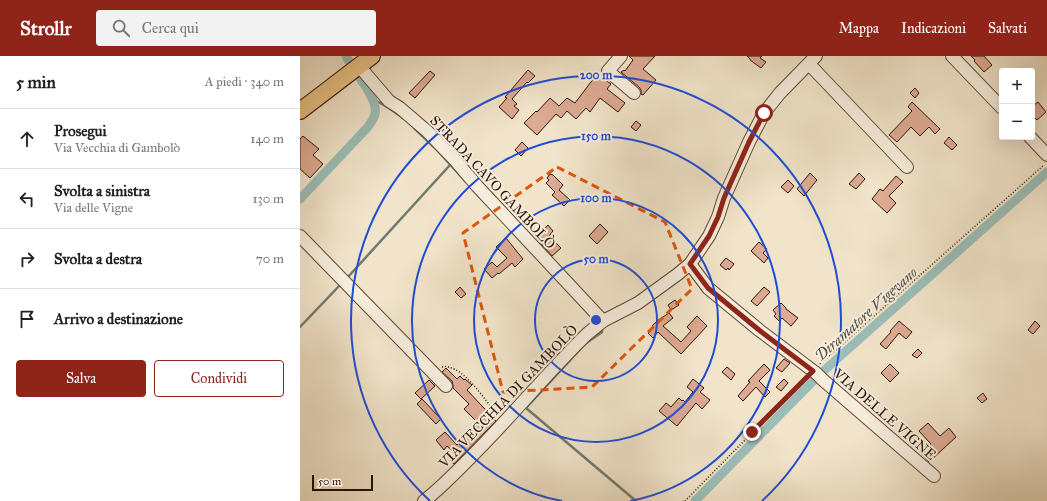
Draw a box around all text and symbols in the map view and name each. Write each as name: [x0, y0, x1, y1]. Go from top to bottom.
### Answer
search box: [96, 10, 376, 46]
text: Strollr: [20, 17, 72, 40]
icon: search: [110, 17, 132, 39]
text: Cerca qui: [142, 19, 199, 37]
text: Mappa: [839, 20, 879, 37]
text: Indicazioni: [901, 20, 966, 37]
text: Salvati: [988, 20, 1027, 37]
text: 200 m: [580, 68, 613, 82]
map controls: [999, 68, 1035, 140]
button: +: [999, 68, 1035, 104]
text: 5 min: [16, 72, 56, 93]
text: A piedi · 340 m: [205, 74, 284, 90]
route start: [755, 104, 773, 122]
button: −: [999, 104, 1035, 140]
street label: STRADA CAVO GAMBOLÒ: [426, 111, 560, 253]
text: Prosegui: [54, 122, 107, 140]
icon: ahead: [16, 128, 38, 150]
text: 150 m: [581, 129, 612, 143]
text: 140 m: [250, 131, 284, 147]
text: Via Vecchia di Gambolò: [54, 140, 180, 156]
text: Svolta a sinistra: [54, 182, 150, 200]
icon: left: [16, 188, 38, 210]
text: 130 m: [252, 191, 284, 207]
text: 100 m: [580, 191, 613, 205]
text: Via delle Vigne: [54, 200, 133, 216]
icon: right: [16, 248, 38, 270]
text: Svolta a destra: [54, 250, 142, 268]
text: 70 m: [256, 251, 284, 267]
text: 50 m: [583, 252, 610, 266]
water label: Diramatore Vigevano: [811, 263, 921, 365]
icon: arrive: [16, 308, 38, 330]
text: Arrivo a destinazione: [54, 310, 183, 328]
centre of rings: [589, 313, 603, 327]
street label: VIA VECCHIA DI GAMBOLÒ: [433, 320, 581, 472]
button: Salva: [16, 360, 146, 397]
button: Condividi: [154, 360, 284, 397]
street label: VIA DELLE VIGNE: [829, 365, 939, 464]
route end: [743, 423, 761, 441]
scale bar: [312, 473, 373, 492]
text: 50 m: [318, 475, 341, 488]

